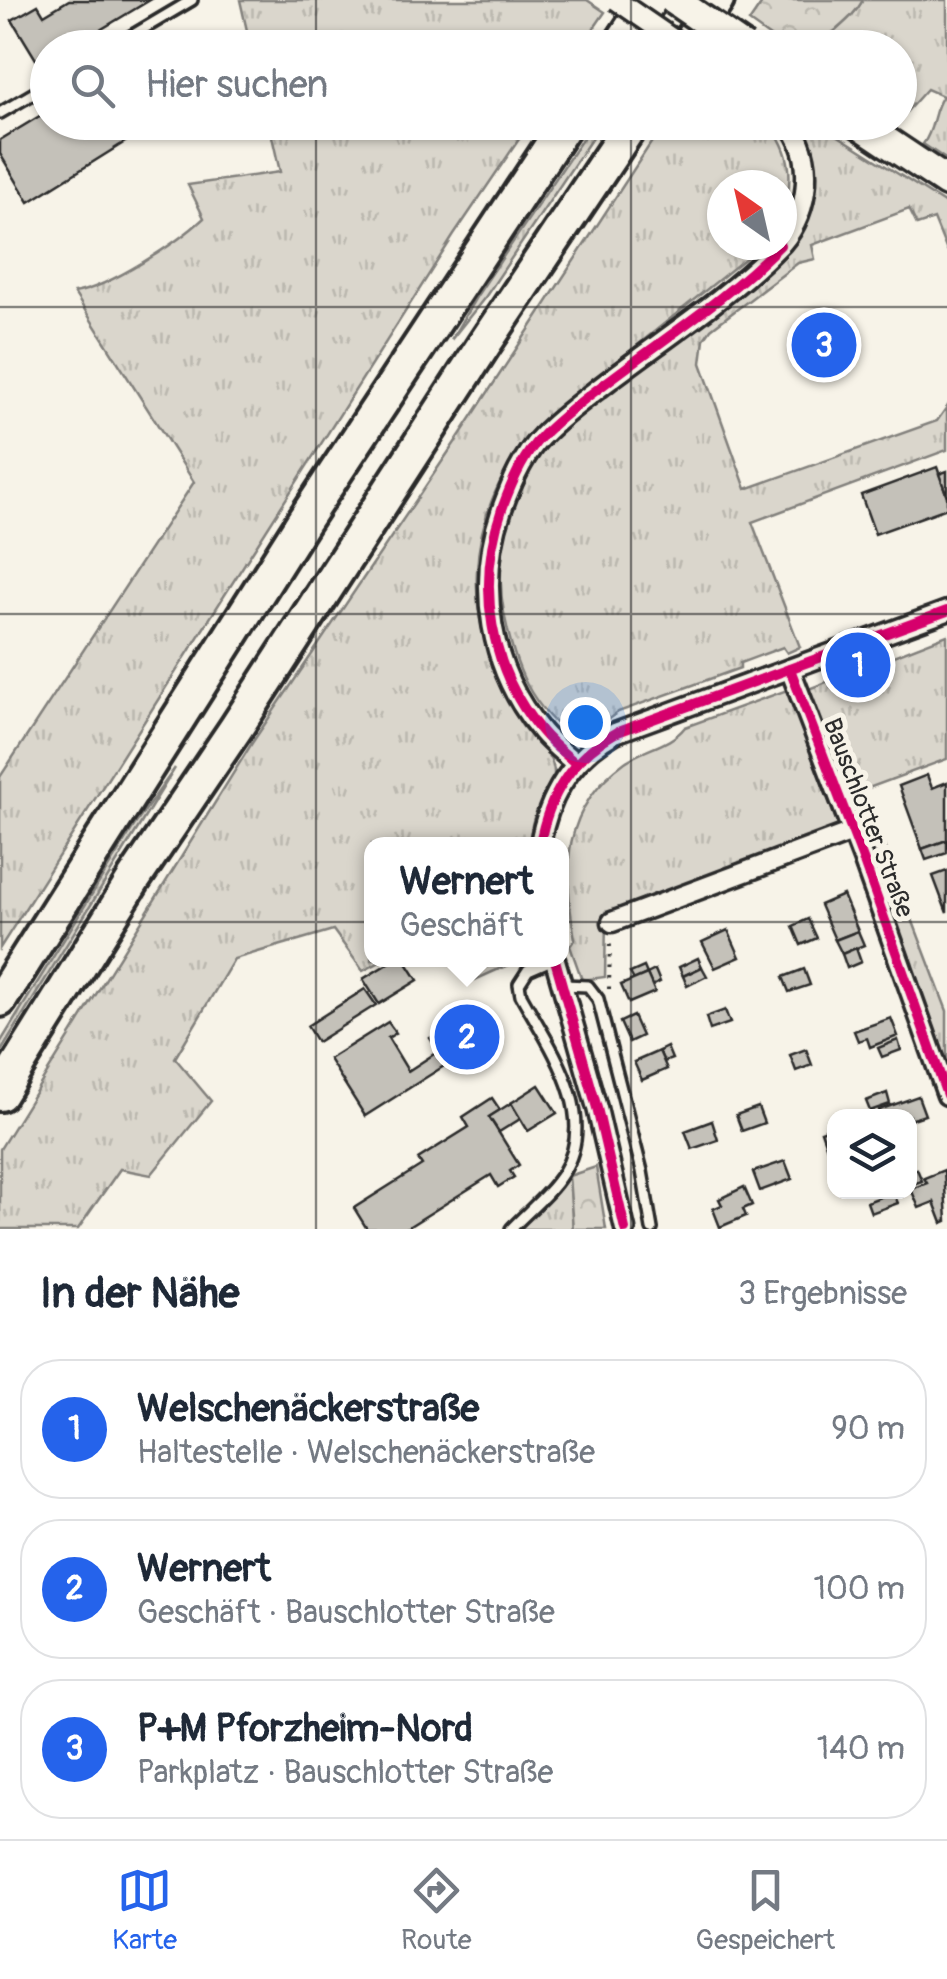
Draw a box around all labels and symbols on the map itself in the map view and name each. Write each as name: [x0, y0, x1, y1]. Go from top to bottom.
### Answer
north arrow: [707, 170, 797, 260]
pin: 3: [792, 308, 856, 382]
pin: 1: [826, 628, 890, 702]
your location: [560, 697, 611, 748]
street label: Bauschlotter Straße: [816, 714, 920, 923]
pin: 2: [434, 1000, 500, 1074]

